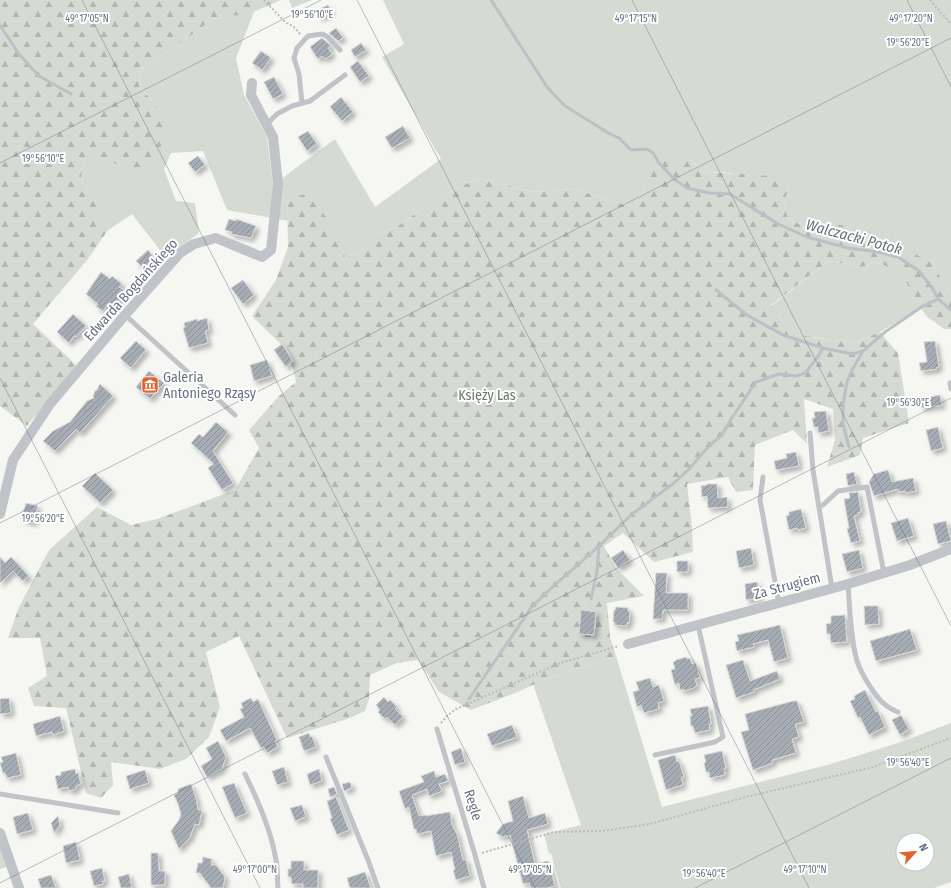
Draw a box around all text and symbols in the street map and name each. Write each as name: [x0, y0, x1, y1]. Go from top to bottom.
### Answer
text: 19°56'10"E: [291, 9, 333, 21]
text: 49°17'05"N: [65, 13, 109, 25]
text: 49°17'15"N: [615, 13, 657, 25]
text: 49°17'20"N: [889, 13, 933, 25]
text: 19°56'20"E: [887, 37, 930, 49]
text: 19°56'10"E: [22, 153, 64, 165]
water label: Walczacki Potok: [804, 216, 905, 259]
street label: Edwarda Bogdańskiego: [81, 235, 181, 345]
place label: Galeria Antoniego Rząsy: [163, 369, 257, 402]
museum icon: Galeria Antoniego Rząsy: [140, 375, 160, 395]
park label: Księży Las: [458, 387, 516, 404]
text: 19°56'30"E: [887, 397, 930, 409]
text: 19°56'20"E: [22, 513, 65, 525]
street label: Za Strugiem: [752, 569, 822, 603]
text: 19°56'40"E: [887, 757, 930, 769]
street label: Regle: [460, 787, 486, 823]
north arrow: [895, 832, 935, 872]
text: N: [916, 842, 931, 854]
text: 49°17'00"N: [233, 864, 277, 876]
text: 49°17'05"N: [508, 864, 552, 876]
text: 49°17'10"N: [783, 864, 827, 876]
text: 19°56'40"E: [683, 868, 726, 880]

